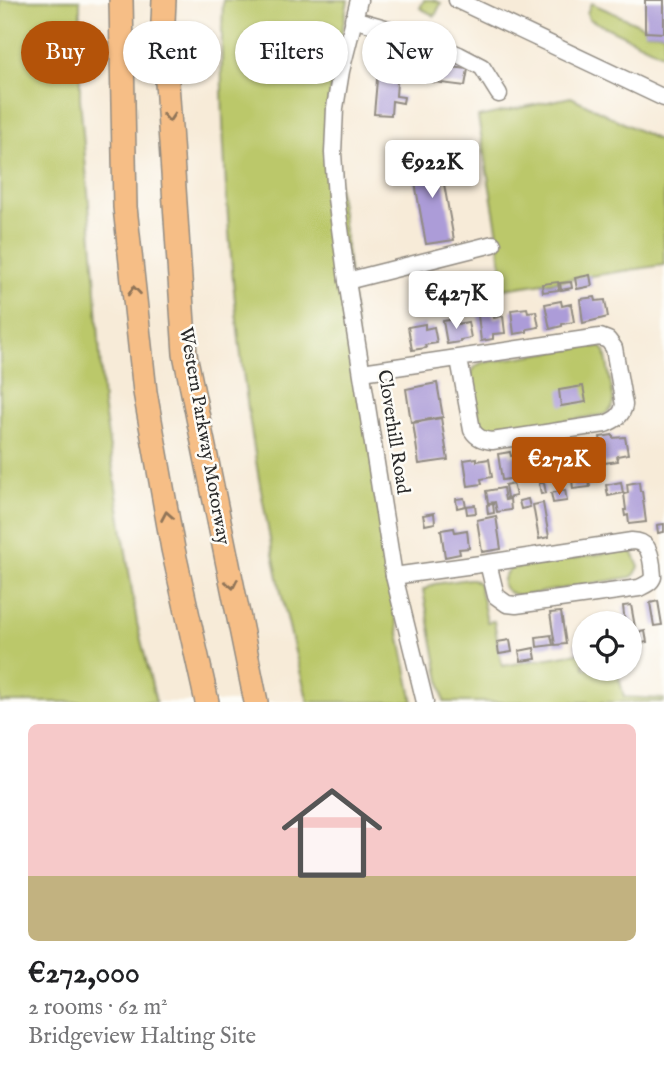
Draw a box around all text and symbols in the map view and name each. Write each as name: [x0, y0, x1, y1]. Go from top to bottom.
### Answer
chip: Buy: [21, 21, 109, 84]
chip: Rent: [123, 21, 221, 84]
chip: Filters: [235, 21, 348, 84]
chip: New: [362, 21, 457, 84]
one-way arrow: [161, 112, 176, 123]
pin: €922K: [383, 140, 481, 200]
text: €922K: [401, 148, 463, 177]
pin: €427K: [407, 272, 505, 331]
text: €427K: [425, 279, 487, 308]
one-way arrow: [127, 285, 142, 296]
street label: Western Parkway Motorway: [173, 325, 235, 547]
street label: Cloverhill Road: [371, 368, 415, 497]
pin: €272K: [510, 438, 608, 497]
text: €272K: [528, 445, 590, 474]
one-way arrow: [160, 510, 175, 522]
one-way arrow: [223, 578, 238, 590]
map controls: [572, 611, 642, 681]
button: locate: [572, 611, 642, 681]
icon: home: [269, 770, 395, 896]
text: €272,000: [28, 955, 140, 993]
text: 2 rooms · 62 m²: [28, 993, 168, 1022]
text: Bridgeview Halting Site: [28, 1022, 256, 1051]

